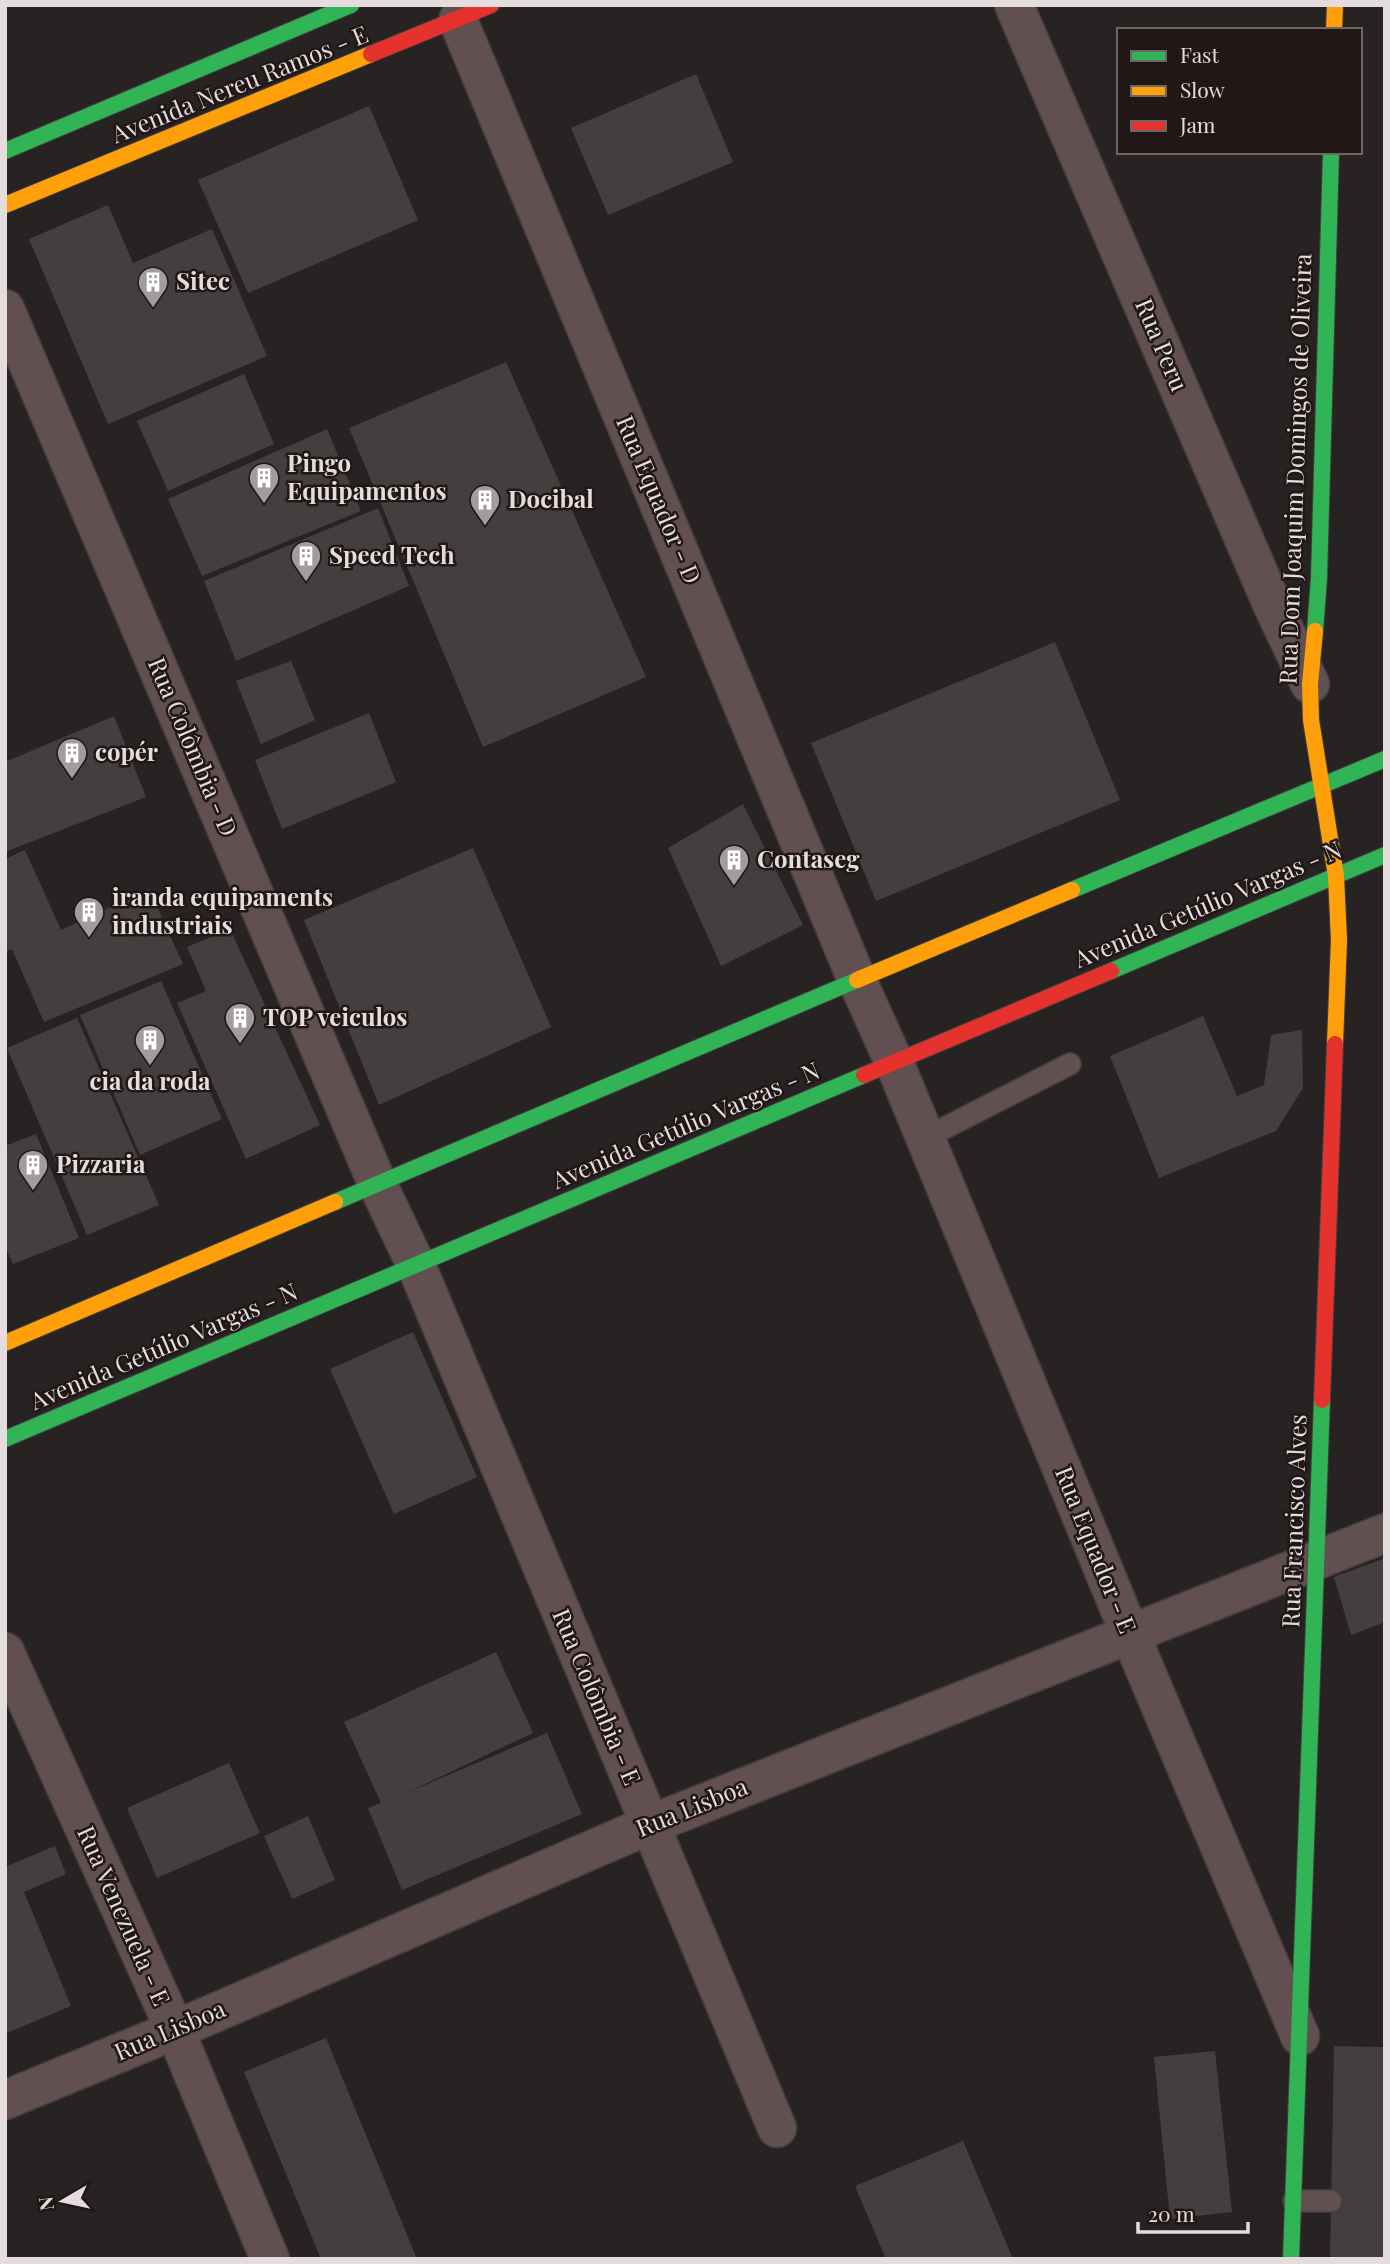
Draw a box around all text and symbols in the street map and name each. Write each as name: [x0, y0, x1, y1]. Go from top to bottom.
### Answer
street label: Avenida Nereu Ramos - E: [105, 17, 372, 150]
legend: [1117, 28, 1362, 154]
text: Fast: [1180, 40, 1219, 68]
text: Slow: [1180, 75, 1225, 103]
text: Jam: [1179, 110, 1216, 138]
street label: Rua Dom Joaquim Domingos de Oliveira: [1270, 253, 1318, 685]
place label: Sitec: [176, 264, 230, 296]
building icon: Sitec: [136, 265, 170, 309]
street label: Rua Peru: [1129, 293, 1197, 395]
street label: Rua Equador - D: [610, 410, 710, 588]
place label: Pingo Equipamentos: [287, 446, 447, 506]
building icon: Pingo Equipamentos: [247, 461, 281, 505]
place label: Docibal: [508, 482, 594, 514]
building icon: Docibal: [468, 483, 502, 527]
place label: Speed Tech: [329, 538, 455, 570]
building icon: Speed Tech: [289, 539, 323, 583]
street label: Rua Colômbia - D: [142, 652, 246, 840]
place label: copér: [95, 735, 159, 767]
building icon: copér: [55, 736, 89, 780]
street label: Avenida Getúlio Vargas - N: [1068, 832, 1346, 974]
place label: Contaseg: [757, 842, 860, 874]
building icon: Contaseg: [717, 843, 751, 887]
place label: iranda equipaments industriais: [112, 880, 333, 940]
building icon: iranda equipaments industriais: [72, 895, 106, 939]
place label: TOP veiculos: [263, 1000, 407, 1032]
building icon: TOP veiculos: [223, 1001, 257, 1045]
building icon: cia da roda: [133, 1023, 167, 1067]
street label: Avenida Getúlio Vargas - N: [546, 1053, 824, 1195]
place label: cia da roda: [90, 1064, 211, 1096]
place label: Pizzaria: [56, 1147, 146, 1179]
building icon: Pizzaria: [16, 1148, 50, 1192]
street label: Avenida Getúlio Vargas - N: [24, 1274, 302, 1416]
street label: Rua Francisco Alves: [1273, 1414, 1313, 1628]
street label: Rua Equador - E: [1049, 1461, 1145, 1637]
street label: Rua Colômbia - E: [546, 1603, 649, 1789]
street label: Rua Lisboa: [631, 1769, 752, 1843]
street label: Rua Venezuela - E: [71, 1820, 179, 2010]
street label: Rua Lisboa: [109, 1991, 230, 2067]
north arrow: [28, 2166, 98, 2236]
scale bar: [1138, 2190, 1248, 2234]
text: N: [31, 2195, 59, 2213]
text: 20 m: [1148, 2199, 1195, 2227]

